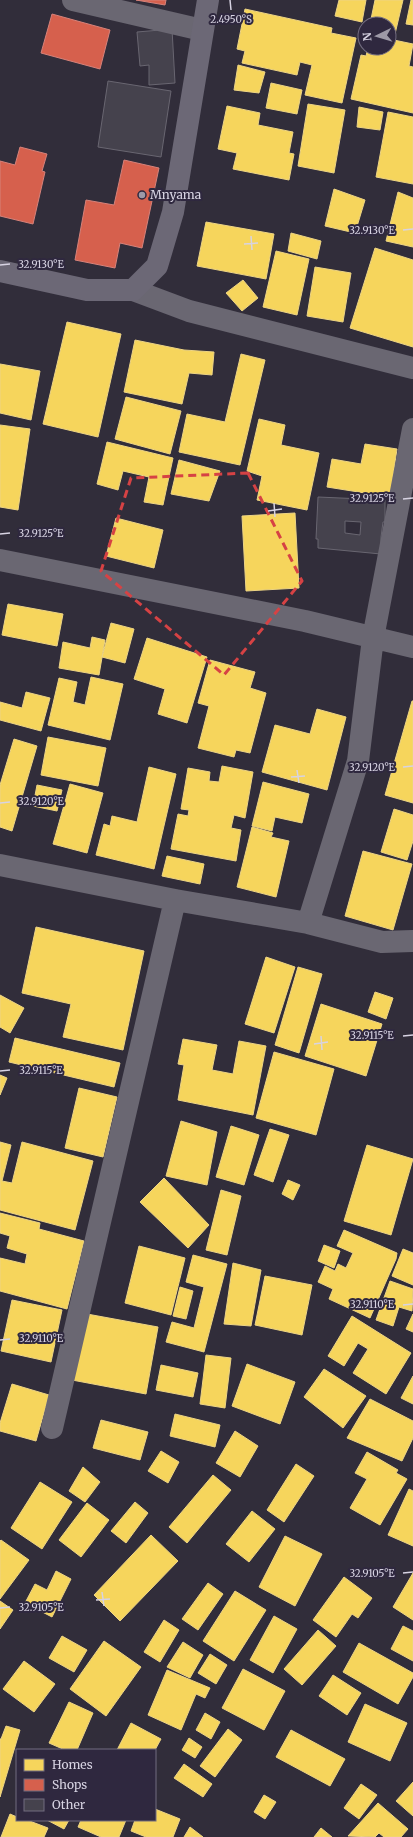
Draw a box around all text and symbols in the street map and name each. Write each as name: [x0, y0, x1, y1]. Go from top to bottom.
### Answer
text: 2.4950°S: [210, 13, 252, 26]
north arrow: [357, 16, 397, 56]
text: N: [360, 32, 374, 42]
place label: Mnyama: [150, 187, 202, 202]
marker: Mnyama: [137, 190, 147, 200]
text: 32.9130°E: [349, 224, 395, 237]
text: 32.9130°E: [18, 258, 64, 271]
text: 32.9125°E: [350, 492, 395, 505]
text: 32.9125°E: [19, 527, 64, 540]
text: 32.9120°E: [349, 761, 396, 774]
text: 32.9120°E: [18, 795, 65, 808]
text: 32.9115°E: [350, 1029, 394, 1042]
text: 32.9115°E: [19, 1064, 63, 1077]
text: 32.9110°E: [350, 1298, 395, 1311]
text: 32.9110°E: [19, 1332, 64, 1345]
text: 32.9105°E: [349, 1567, 395, 1580]
text: 32.9105°E: [18, 1601, 64, 1614]
legend: [16, 1749, 156, 1821]
text: Homes: [52, 1757, 93, 1772]
text: Shops: [52, 1777, 87, 1792]
text: Other: [52, 1797, 86, 1812]

